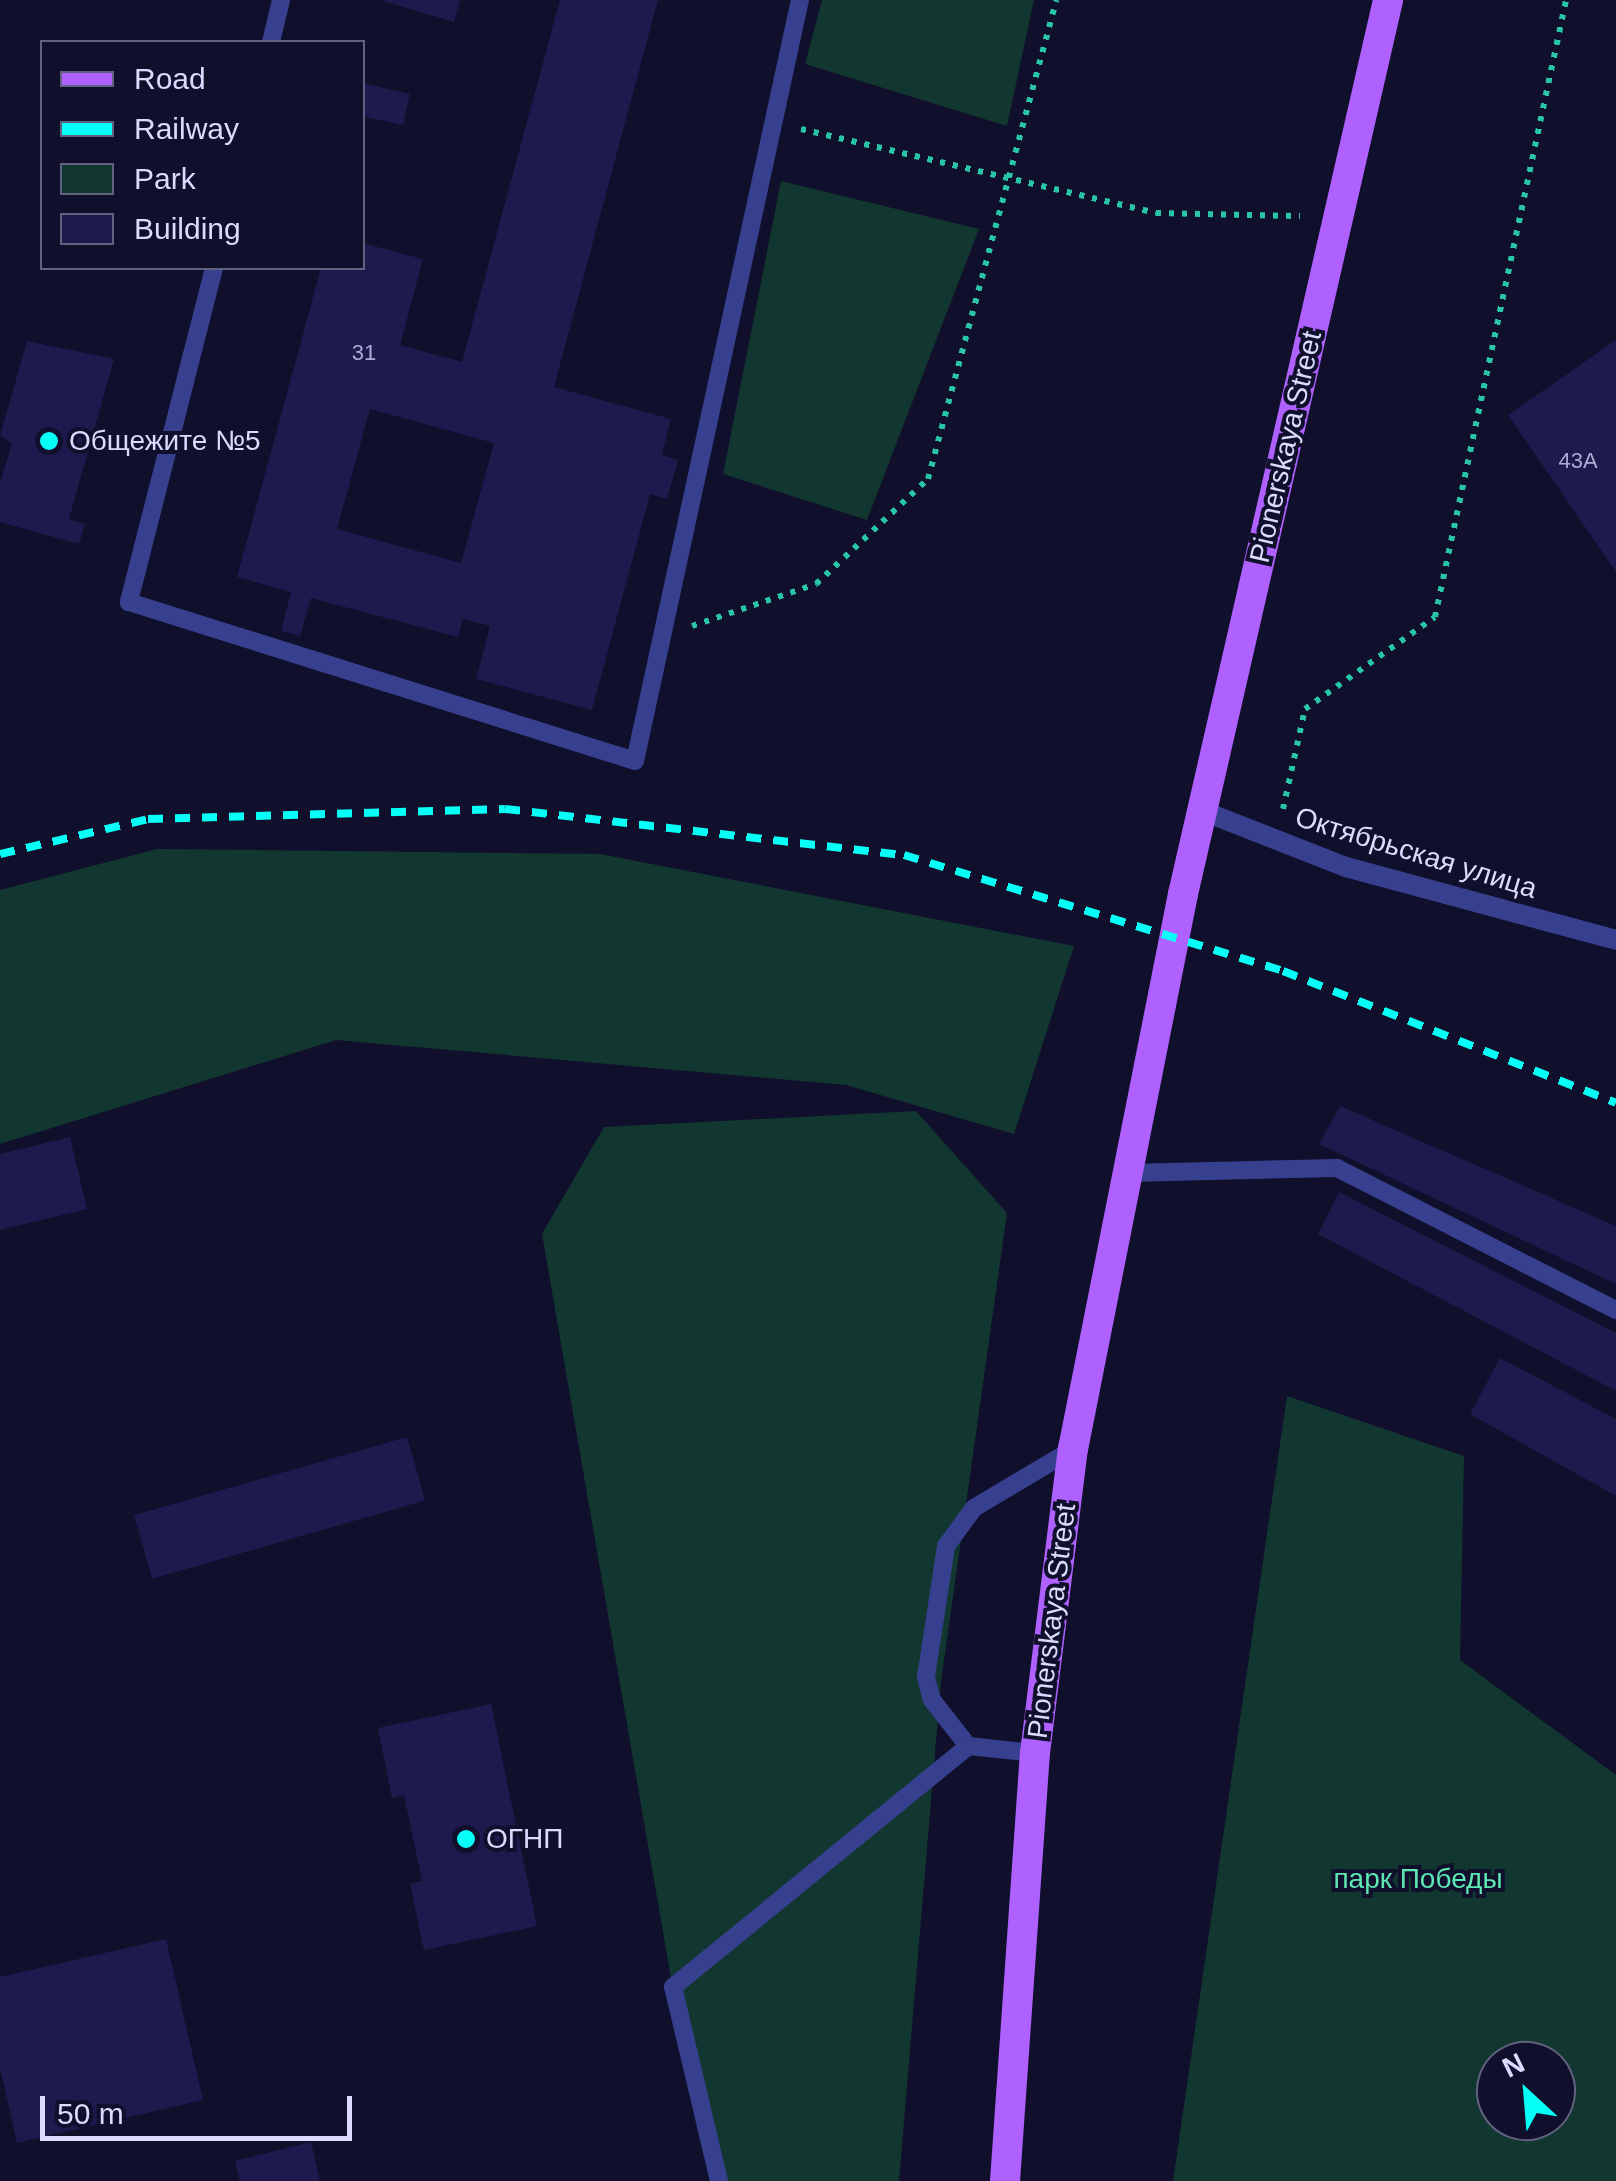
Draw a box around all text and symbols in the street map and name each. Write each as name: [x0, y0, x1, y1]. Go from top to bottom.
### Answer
legend: [40, 40, 365, 270]
text: Road: [134, 62, 206, 95]
text: Railway: [134, 112, 239, 145]
text: Park: [134, 162, 196, 195]
text: Building: [134, 212, 241, 245]
street label: Pionerskaya Street: [1243, 328, 1329, 566]
house number: 31: [352, 340, 376, 366]
place label: Общежите №5: [69, 424, 261, 458]
marker: Общежите №5: [38, 430, 60, 452]
house number: 43А: [1558, 448, 1598, 474]
street label: Октябрьская улица: [1291, 800, 1541, 906]
street label: Pionerskaya Street: [1021, 1502, 1083, 1740]
place label: ОГНП: [486, 1822, 563, 1856]
marker: ОГНП: [455, 1828, 477, 1850]
park label: парк Победы: [1333, 1862, 1503, 1896]
north arrow: [1476, 2041, 1576, 2141]
text: N: [1498, 2047, 1529, 2084]
scale bar: [45, 2076, 358, 2138]
text: 50 m: [57, 2097, 124, 2130]

